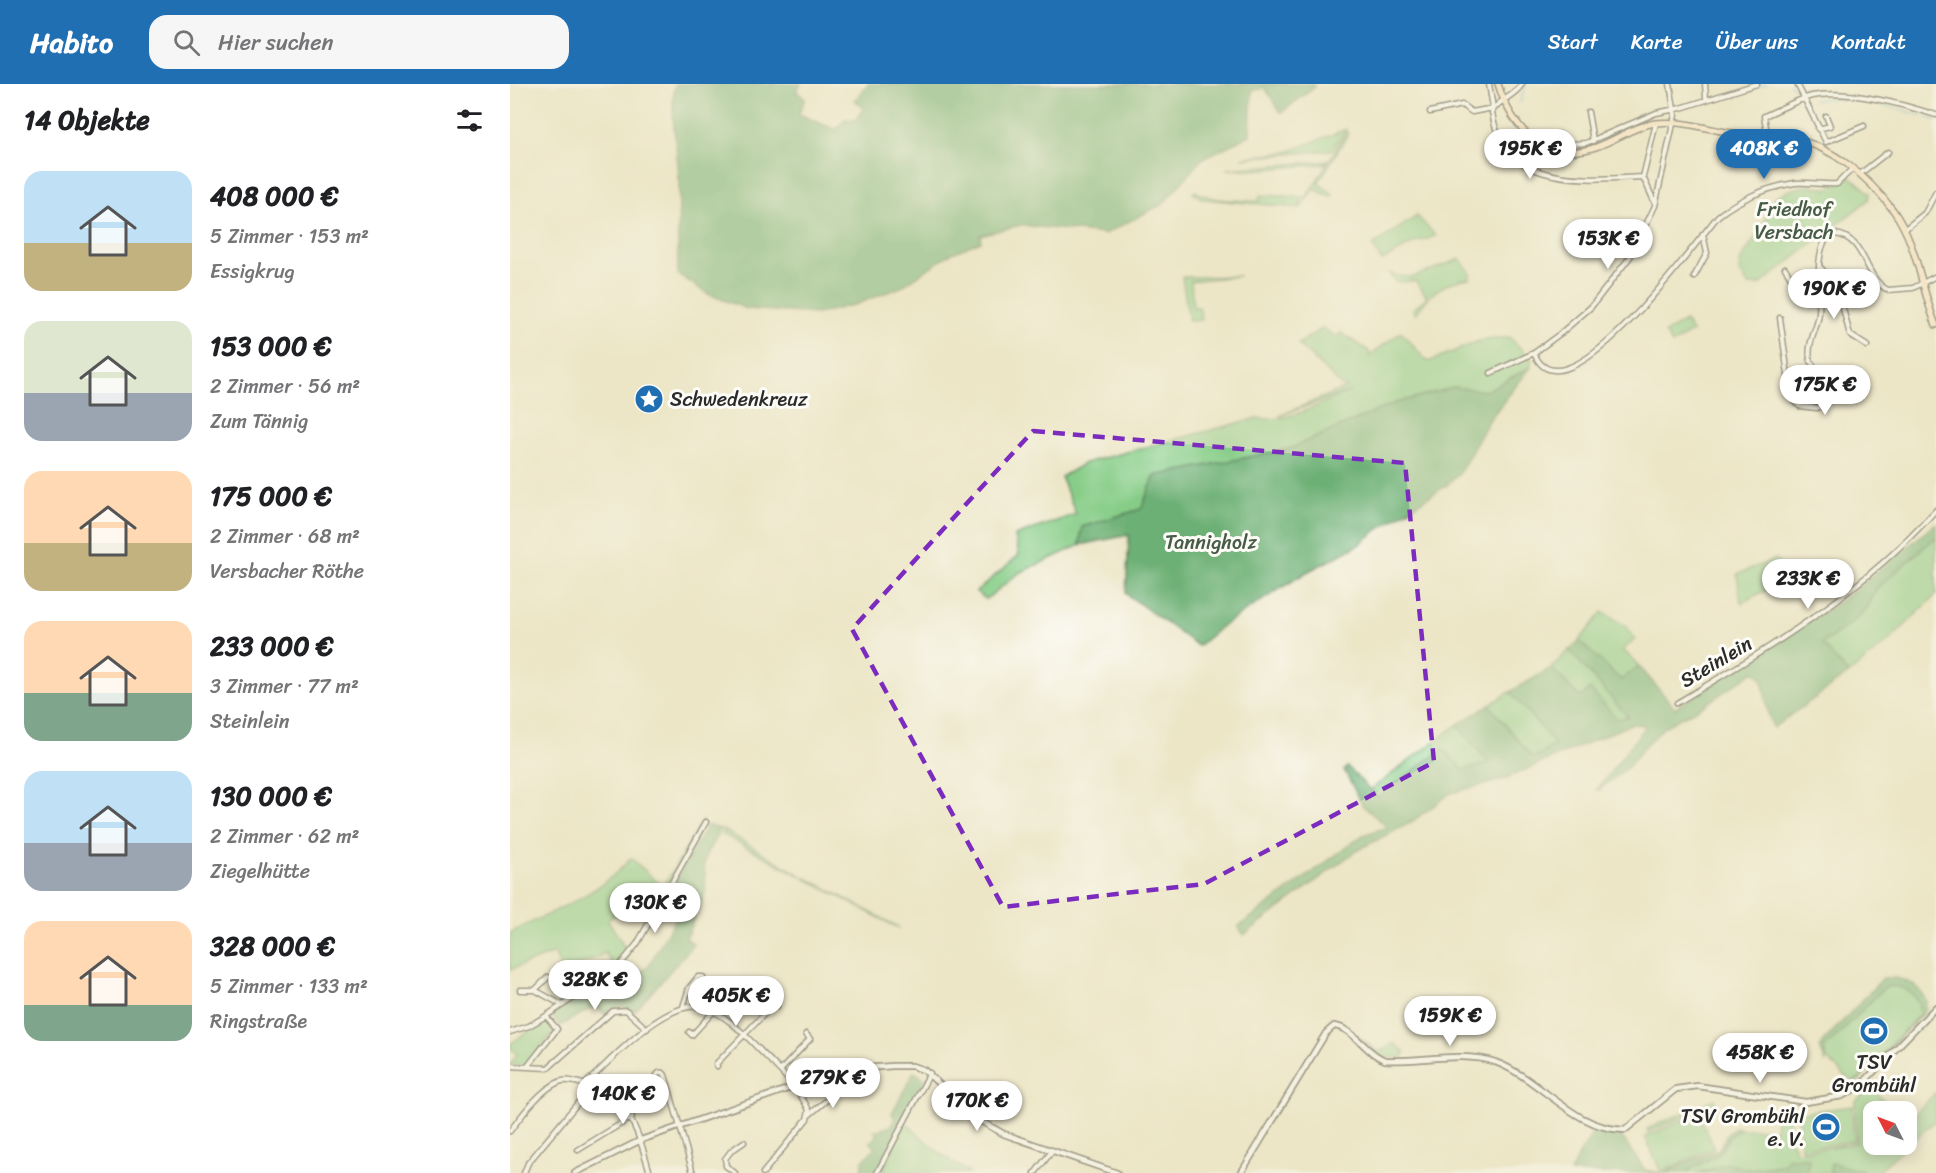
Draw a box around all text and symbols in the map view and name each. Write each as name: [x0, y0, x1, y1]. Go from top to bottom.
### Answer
search box: [149, 15, 569, 69]
text: Habito: [30, 18, 113, 67]
text: Hier suchen: [218, 23, 333, 62]
text: Start: [1548, 23, 1598, 61]
text: Karte: [1631, 23, 1683, 61]
text: Über uns: [1716, 23, 1798, 61]
text: Kontakt: [1831, 23, 1906, 61]
icon: search: [170, 26, 203, 59]
text: 14 Objekte: [24, 97, 150, 143]
icon: filters: [453, 104, 486, 137]
pin: 195K €: [1481, 129, 1579, 180]
pin: 408K €: [1715, 129, 1813, 180]
text: 195K €: [1498, 131, 1562, 166]
text: 408K €: [1730, 131, 1798, 166]
text: 408 000 €: [210, 173, 338, 219]
park label: Friedhof Versbach: [1754, 192, 1834, 250]
icon: home: [72, 195, 144, 267]
text: 5 Zimmer · 153 m²: [210, 219, 369, 254]
pin: 153K €: [1559, 219, 1657, 270]
text: 153K €: [1577, 221, 1639, 256]
text: Essigkrug: [210, 254, 295, 289]
pin: 190K €: [1785, 269, 1883, 320]
text: 190K €: [1802, 271, 1866, 306]
text: 153 000 €: [210, 323, 331, 369]
icon: home: [72, 345, 144, 417]
pin: 175K €: [1776, 365, 1874, 416]
text: 175K €: [1794, 367, 1856, 402]
text: 2 Zimmer · 56 m²: [210, 369, 360, 404]
place label: Schwedenkreuz: [670, 382, 808, 417]
place icon: Schwedenkreuz: [633, 383, 665, 415]
text: Zum Tännig: [210, 404, 308, 439]
text: 175 000 €: [210, 473, 332, 519]
icon: home: [72, 495, 144, 567]
text: 2 Zimmer · 68 m²: [210, 519, 360, 554]
park label: Tannigholz: [1165, 525, 1258, 560]
text: Versbacher Röthe: [210, 554, 364, 589]
pin: 233K €: [1759, 559, 1857, 610]
text: 233K €: [1776, 561, 1840, 596]
text: 233 000 €: [210, 623, 334, 669]
street label: Steinlein: [1673, 626, 1759, 697]
icon: home: [72, 645, 144, 717]
text: 3 Zimmer · 77 m²: [210, 669, 359, 704]
text: Steinlein: [210, 704, 290, 739]
text: 130 000 €: [210, 773, 332, 819]
icon: home: [72, 795, 144, 867]
text: 2 Zimmer · 62 m²: [210, 819, 359, 854]
text: Ziegelhütte: [210, 854, 310, 889]
pin: 130K €: [606, 883, 704, 934]
text: 130K €: [624, 885, 686, 920]
text: 328 000 €: [210, 923, 335, 969]
icon: home: [72, 945, 144, 1017]
pin: 328K €: [546, 960, 644, 1011]
text: 328K €: [562, 962, 628, 997]
text: 5 Zimmer · 133 m²: [210, 969, 368, 1004]
pin: 405K €: [687, 976, 785, 1027]
text: 405K €: [702, 978, 770, 1013]
pin: 159K €: [1401, 996, 1499, 1047]
text: 159K €: [1418, 998, 1482, 1033]
text: Ringstraße: [210, 1004, 307, 1039]
sports icon: TSV Grombühl: [1858, 1015, 1890, 1047]
pin: 458K €: [1711, 1033, 1809, 1084]
text: 458K €: [1726, 1035, 1794, 1070]
place label: TSV Grombühl: [1832, 1045, 1917, 1103]
pin: 279K €: [784, 1058, 882, 1109]
text: 279K €: [800, 1060, 866, 1095]
pin: 140K €: [574, 1074, 672, 1125]
text: 140K €: [591, 1076, 655, 1111]
pin: 170K €: [928, 1081, 1026, 1132]
text: 170K €: [945, 1083, 1009, 1118]
place label: TSV Grombühl e. V.: [1680, 1099, 1806, 1157]
north arrow: [1863, 1101, 1917, 1155]
map controls: [1863, 1101, 1917, 1155]
sports icon: TSV Grombühl e. V.: [1810, 1111, 1842, 1143]

